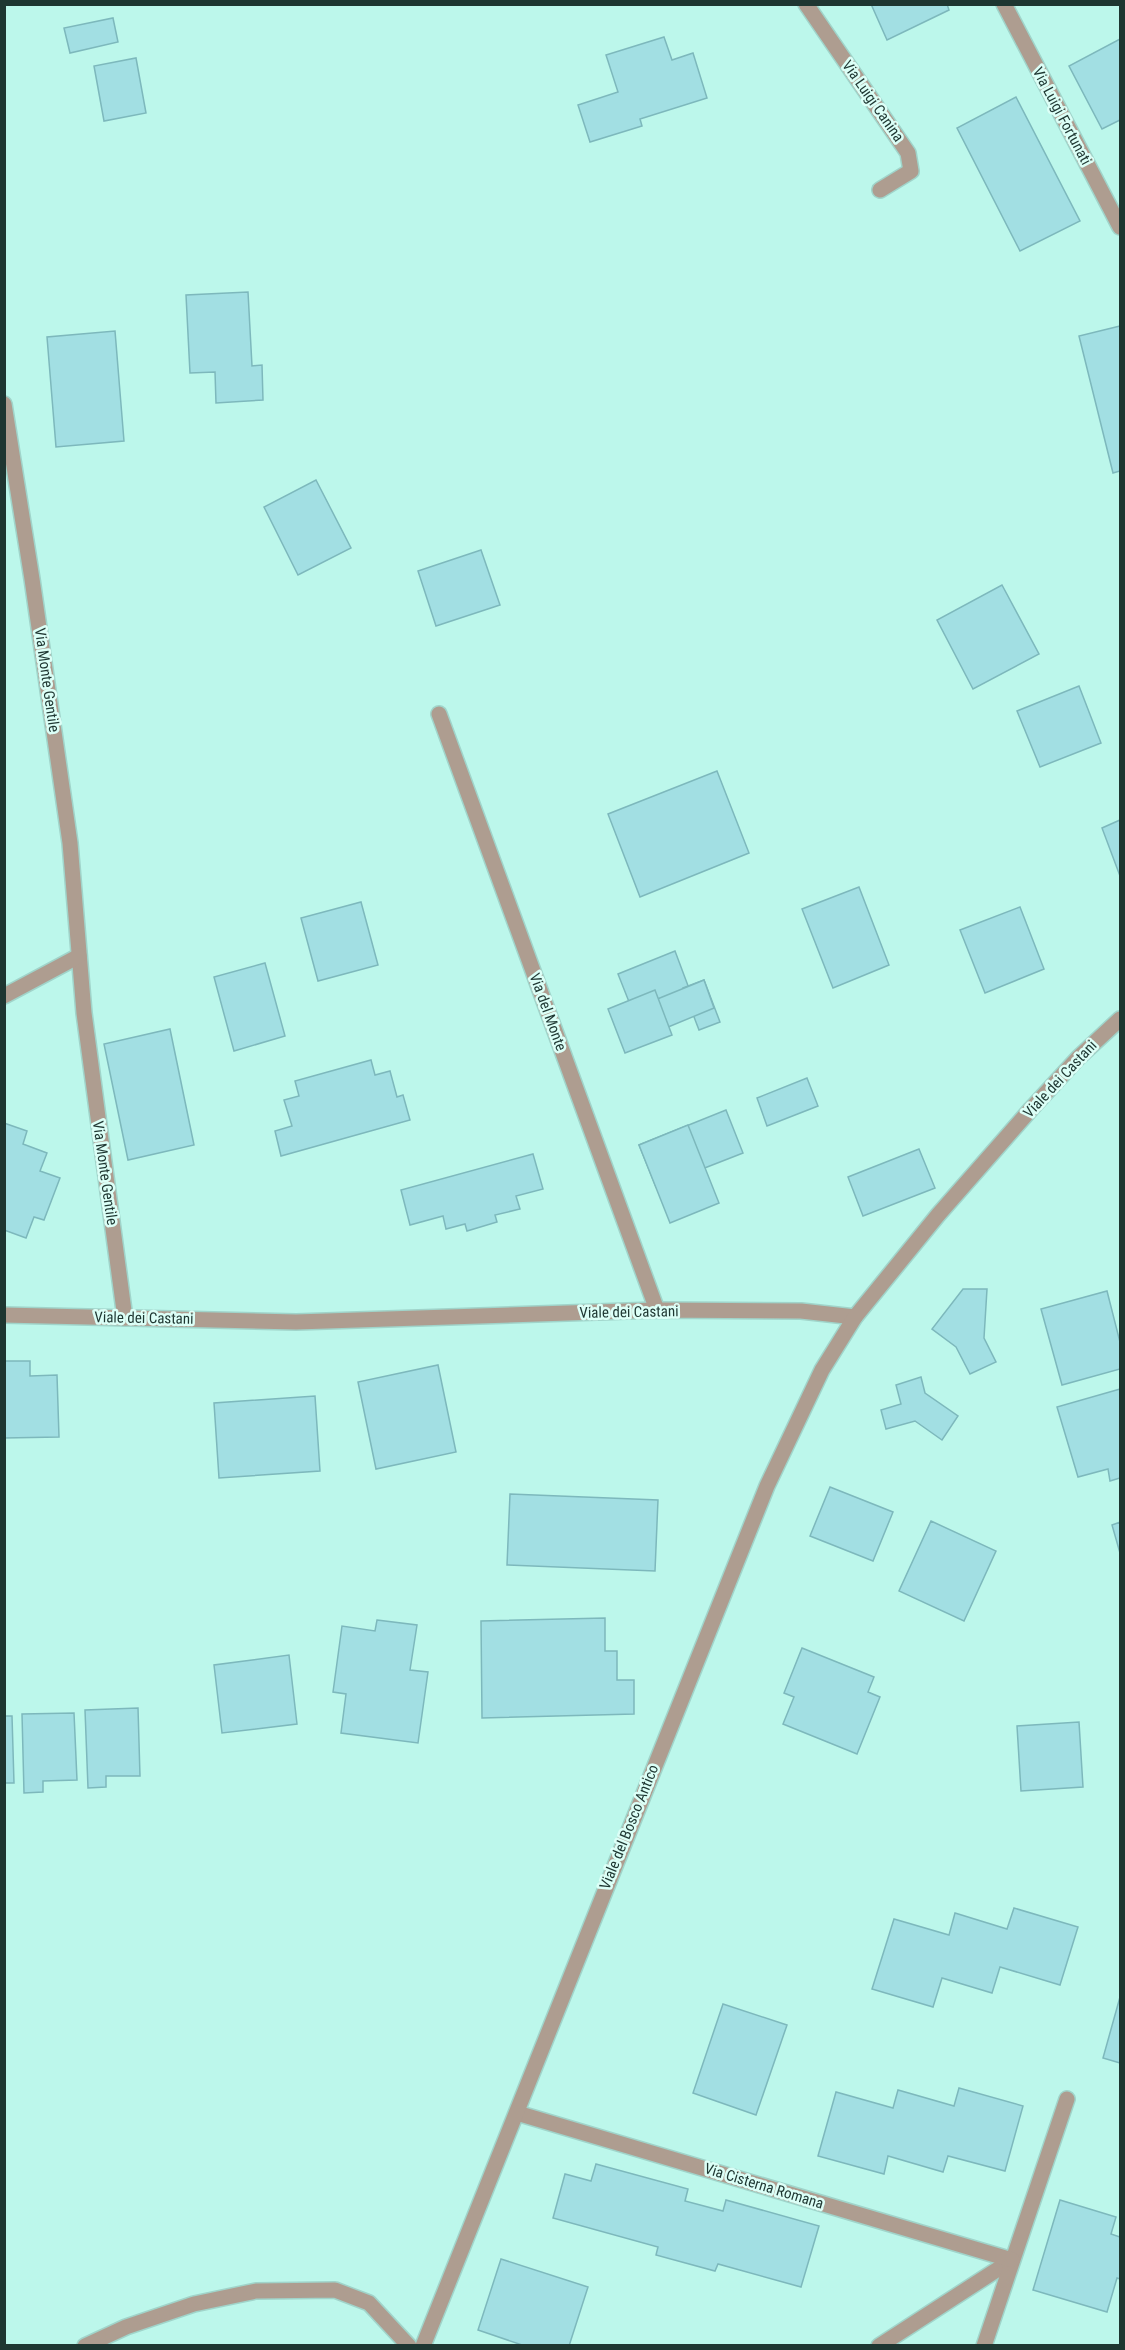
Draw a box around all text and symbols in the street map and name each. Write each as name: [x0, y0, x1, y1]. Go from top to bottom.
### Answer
street label: Via Luigi Canina: [838, 57, 908, 145]
street label: Via Luigi Fortunati: [1029, 64, 1095, 168]
street label: Via Monte Gentile: [31, 627, 63, 733]
street label: Via del Monte: [526, 971, 570, 1053]
street label: Viale dei Castani: [1020, 1037, 1100, 1121]
street label: Via Monte Gentile: [89, 1120, 121, 1226]
street label: Viale dei Castani: [579, 1302, 679, 1322]
street label: Viale dei Castani: [94, 1308, 194, 1328]
street label: Viale del Bosco Antico: [596, 1762, 662, 1892]
street label: Via Cisterna Romana: [702, 2159, 826, 2213]

